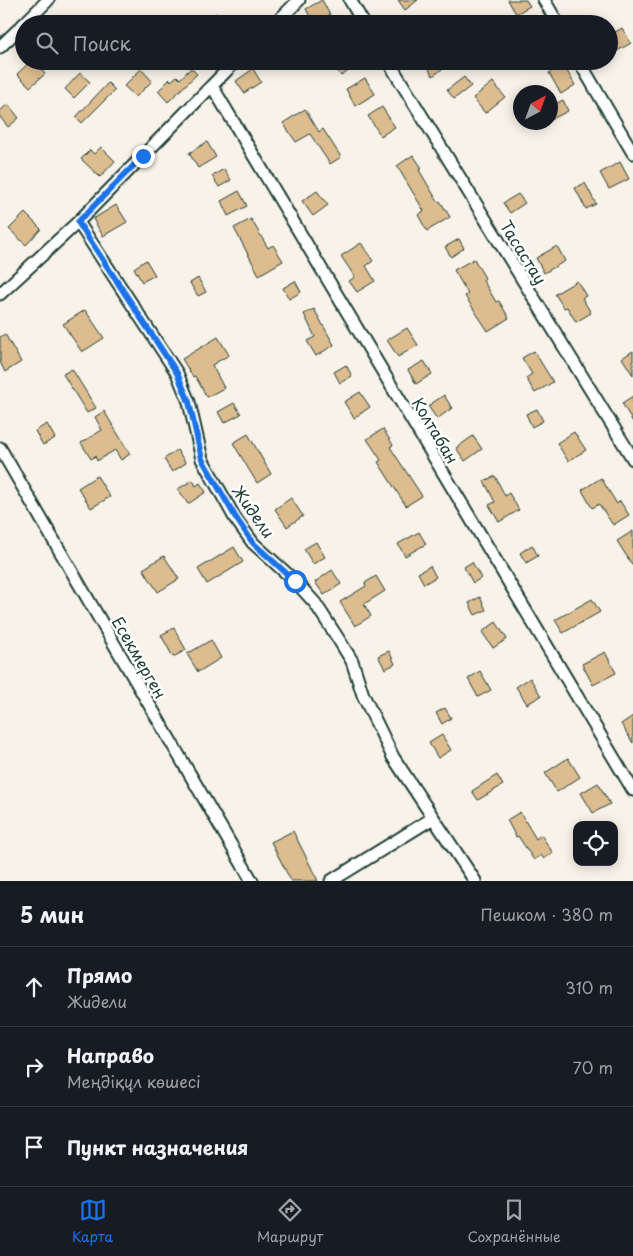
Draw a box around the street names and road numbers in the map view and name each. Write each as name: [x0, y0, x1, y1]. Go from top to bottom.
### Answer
street label: Тасастау: [495, 215, 553, 289]
street label: Колтабан: [407, 392, 465, 468]
street label: Жидели: [227, 480, 281, 542]
street label: Eсекмерген: [107, 611, 173, 703]

